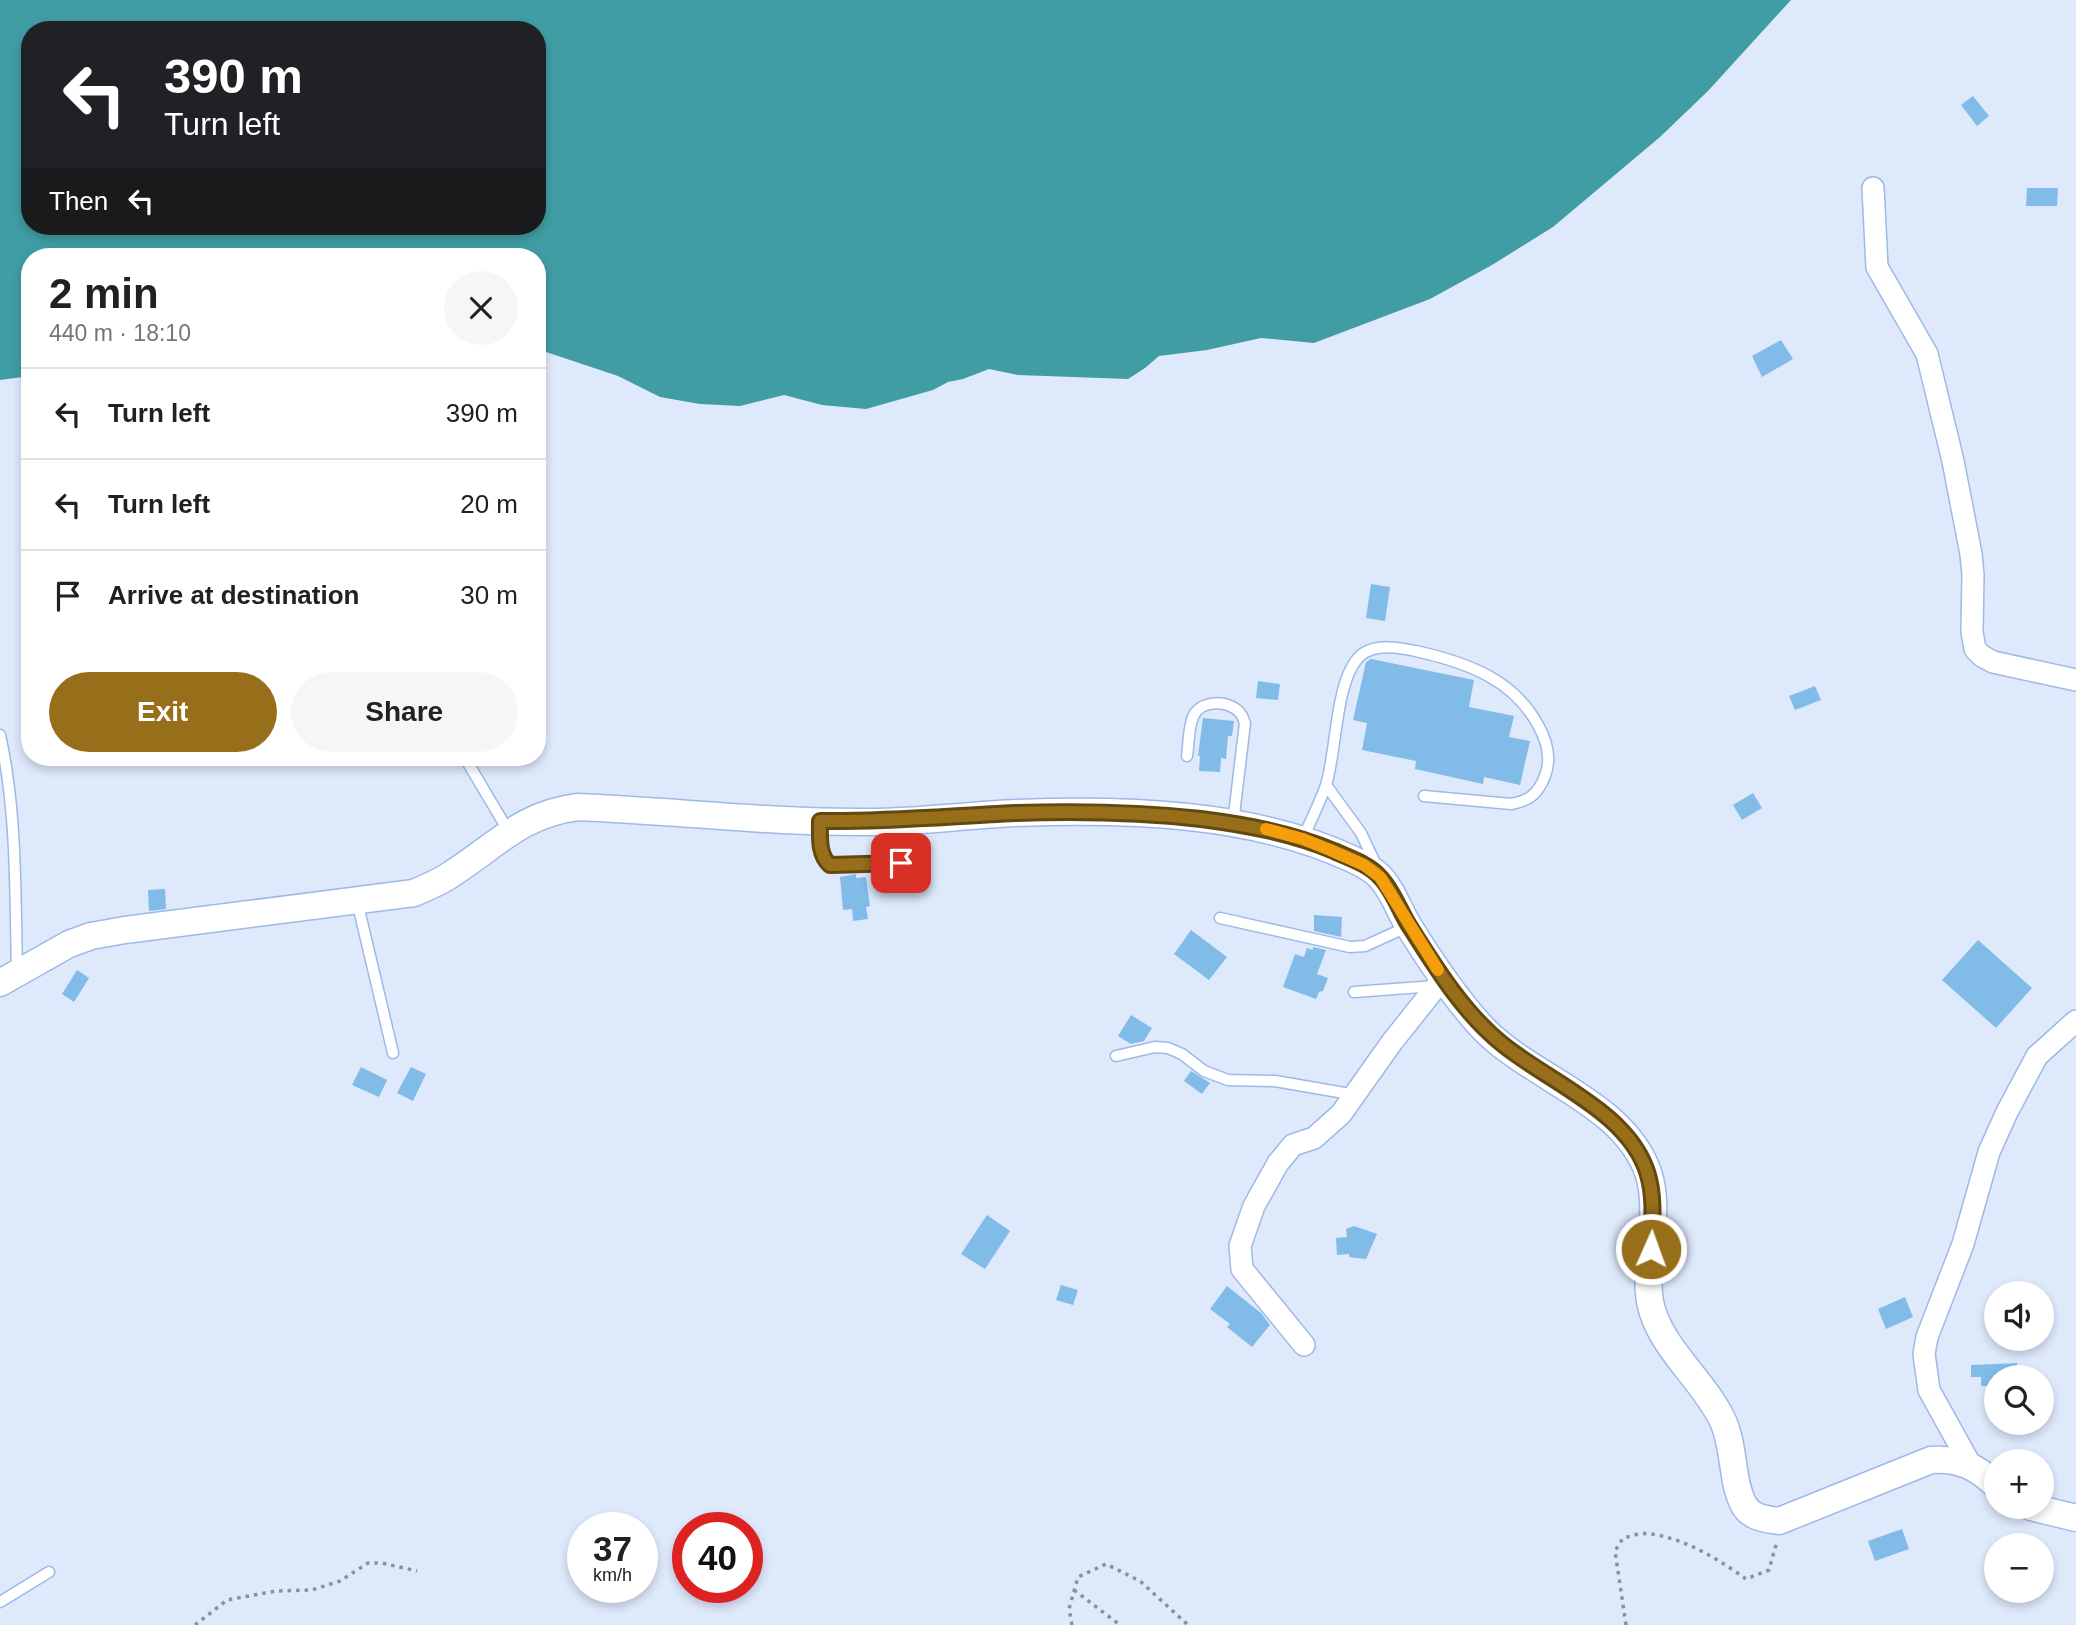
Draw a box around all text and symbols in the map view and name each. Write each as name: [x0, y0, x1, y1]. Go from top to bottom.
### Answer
icon: left: [49, 49, 140, 140]
text: 390 m: [164, 49, 303, 103]
text: Turn left: [164, 106, 280, 142]
icon: left: [122, 182, 160, 220]
text: Then: [49, 186, 108, 216]
text: 2 min: [49, 270, 159, 317]
button: close: [444, 271, 518, 345]
text: 440 m · 18:10: [49, 320, 191, 346]
icon: left: [49, 395, 87, 433]
text: Turn left: [108, 398, 210, 428]
text: 390 m: [446, 398, 518, 428]
icon: left: [49, 486, 87, 524]
text: Turn left: [108, 489, 210, 519]
text: 20 m: [460, 489, 518, 519]
icon: arrive: [49, 577, 87, 615]
text: Arrive at destination: [108, 580, 359, 610]
text: 30 m: [460, 580, 518, 610]
button: Exit: [49, 672, 277, 752]
button: Share: [291, 672, 518, 752]
pin: [871, 833, 931, 893]
icon: arrive: [882, 844, 920, 882]
position arrow: [1614, 1212, 1688, 1286]
map controls: [1984, 1281, 2054, 1603]
button: sound: [1984, 1281, 2054, 1351]
button: search: [1984, 1365, 2054, 1435]
button: +: [1984, 1449, 2054, 1519]
speed limit sign: 40: [672, 1512, 763, 1603]
text: 37: [593, 1529, 632, 1568]
button: −: [1984, 1533, 2054, 1603]
text: km/h: [593, 1565, 632, 1585]

